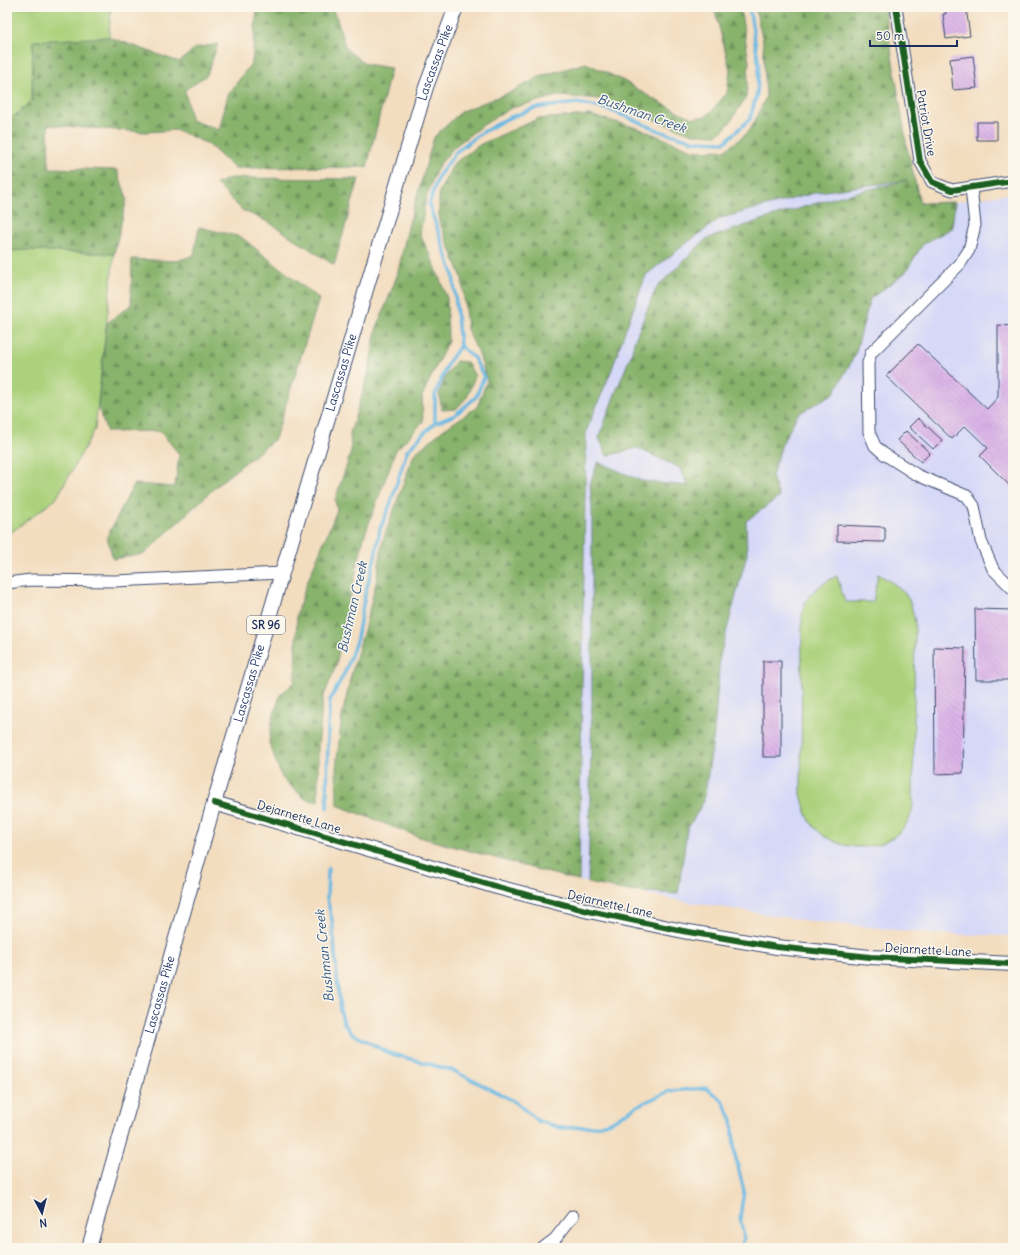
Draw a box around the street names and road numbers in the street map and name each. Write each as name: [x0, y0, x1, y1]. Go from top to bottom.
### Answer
street label: Lascassas Pike: [414, 22, 456, 102]
street label: Patriot Drive: [913, 88, 940, 157]
street label: Lascassas Pike: [322, 332, 359, 413]
road number: SR 96: [247, 616, 285, 634]
street label: Lascassas Pike: [230, 643, 267, 724]
street label: Dejarnette Lane: [255, 797, 343, 836]
street label: Dejarnette Lane: [566, 886, 654, 921]
street label: Dejarnette Lane: [884, 940, 972, 959]
street label: Lascassas Pike: [142, 954, 178, 1035]

